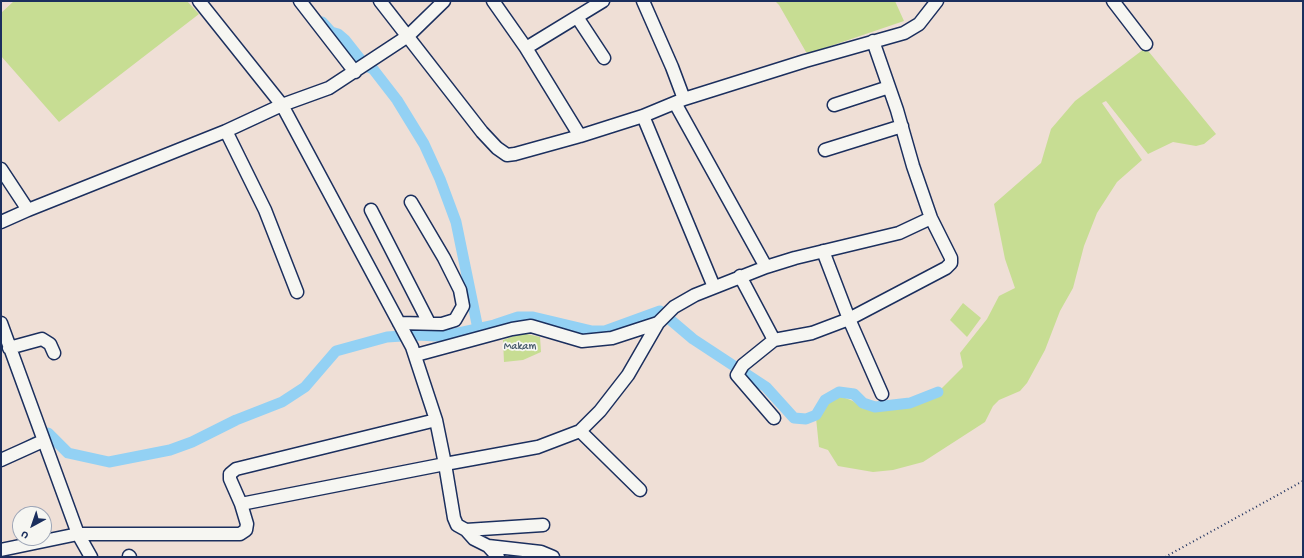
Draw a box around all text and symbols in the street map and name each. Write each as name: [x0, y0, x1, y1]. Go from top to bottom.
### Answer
park label: Makam: [504, 340, 536, 354]
north arrow: [12, 506, 52, 546]
text: U: [19, 528, 31, 541]

